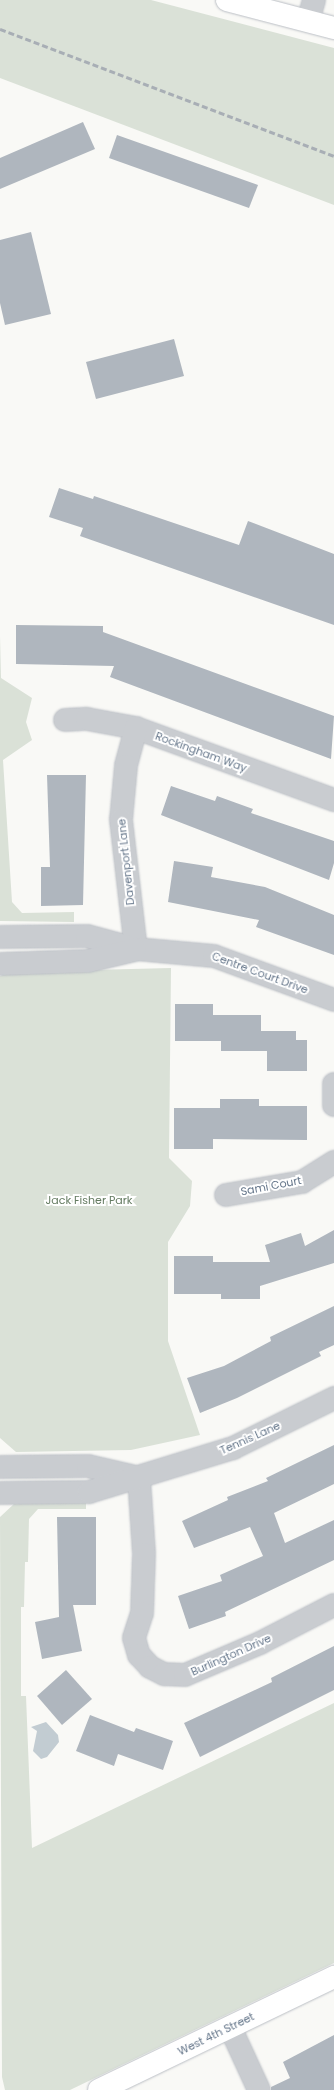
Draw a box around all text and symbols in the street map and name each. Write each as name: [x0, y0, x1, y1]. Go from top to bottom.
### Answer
street label: Rockingham Way: [153, 729, 249, 775]
street label: Davenport Lane: [115, 818, 137, 906]
street label: Centre Court Drive: [210, 949, 310, 997]
street label: Sami Court: [240, 1174, 302, 1198]
park label: Jack Fisher Park: [45, 1193, 133, 1207]
street label: Tennis Lane: [218, 1419, 282, 1457]
street label: Burlington Drive: [189, 1631, 273, 1679]
street label: West 4th Street: [176, 2010, 256, 2058]

